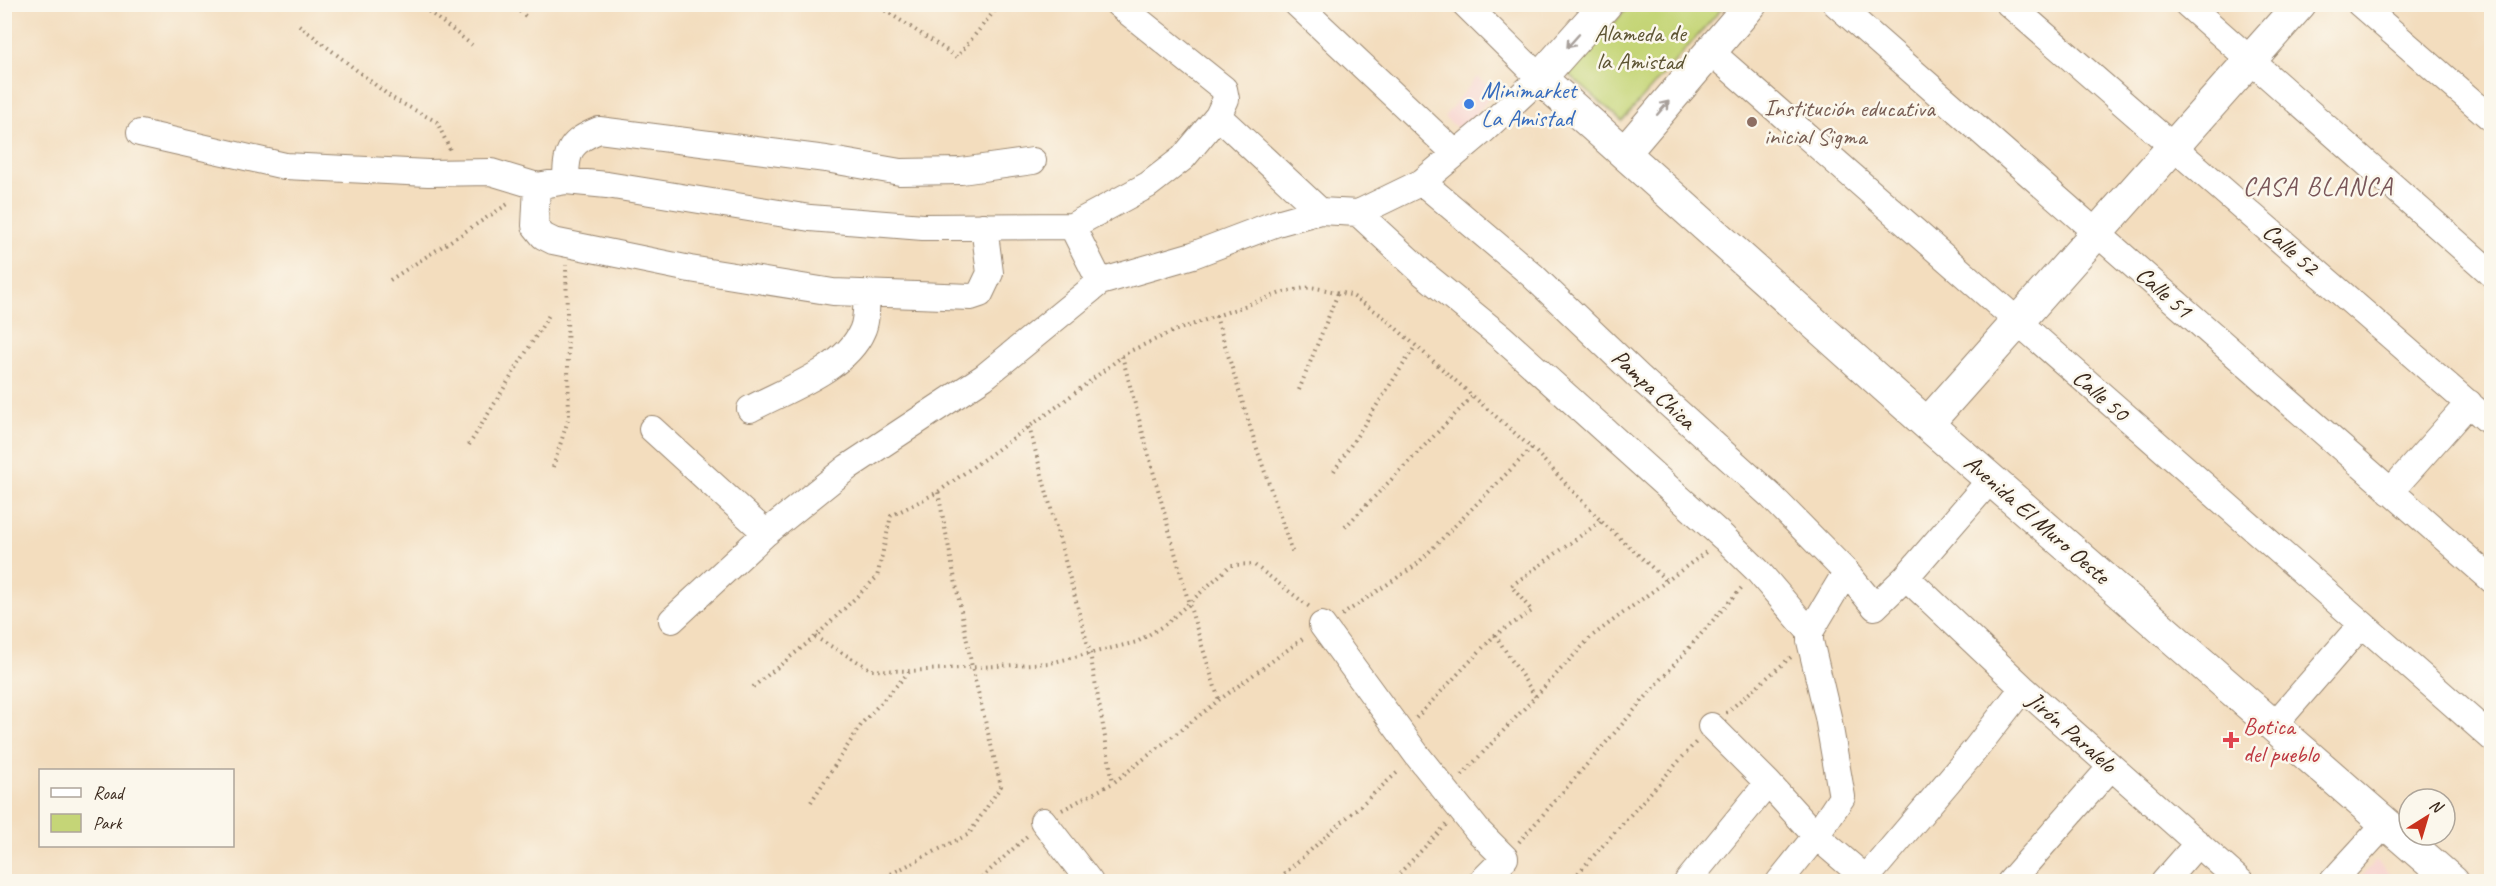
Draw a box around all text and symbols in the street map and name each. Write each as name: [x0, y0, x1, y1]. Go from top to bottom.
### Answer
park label: Alameda de la Amistad: [1594, 18, 1688, 76]
one-way arrow: [1566, 33, 1580, 48]
place label: Minimarket La Amistad: [1481, 75, 1578, 133]
place label: Institución educativa inicial Sigma: [1764, 93, 1936, 151]
marker: Minimarket La Amistad: [1462, 97, 1476, 111]
one-way arrow: [1656, 101, 1670, 116]
marker: Institución educativa inicial Sigma: [1745, 115, 1759, 129]
district label: CASA BLANCA: [2243, 170, 2394, 203]
street label: Calle 52: [2257, 216, 2327, 283]
street label: Calle 51: [2130, 259, 2199, 325]
street label: Pampa Chica: [1606, 342, 1704, 437]
street label: Calle 50: [2067, 362, 2137, 429]
street label: Avenida El Muro Oeste: [1958, 448, 2118, 592]
street label: Jirón Paralelo: [2020, 684, 2124, 780]
place label: Botica del pueblo: [2243, 711, 2320, 769]
marker: Botica del pueblo: [2224, 733, 2238, 747]
legend: [39, 769, 234, 847]
text: Road: [93, 782, 126, 804]
north arrow: [2397, 787, 2457, 847]
text: N: [2425, 795, 2448, 819]
text: Park: [93, 812, 123, 834]

